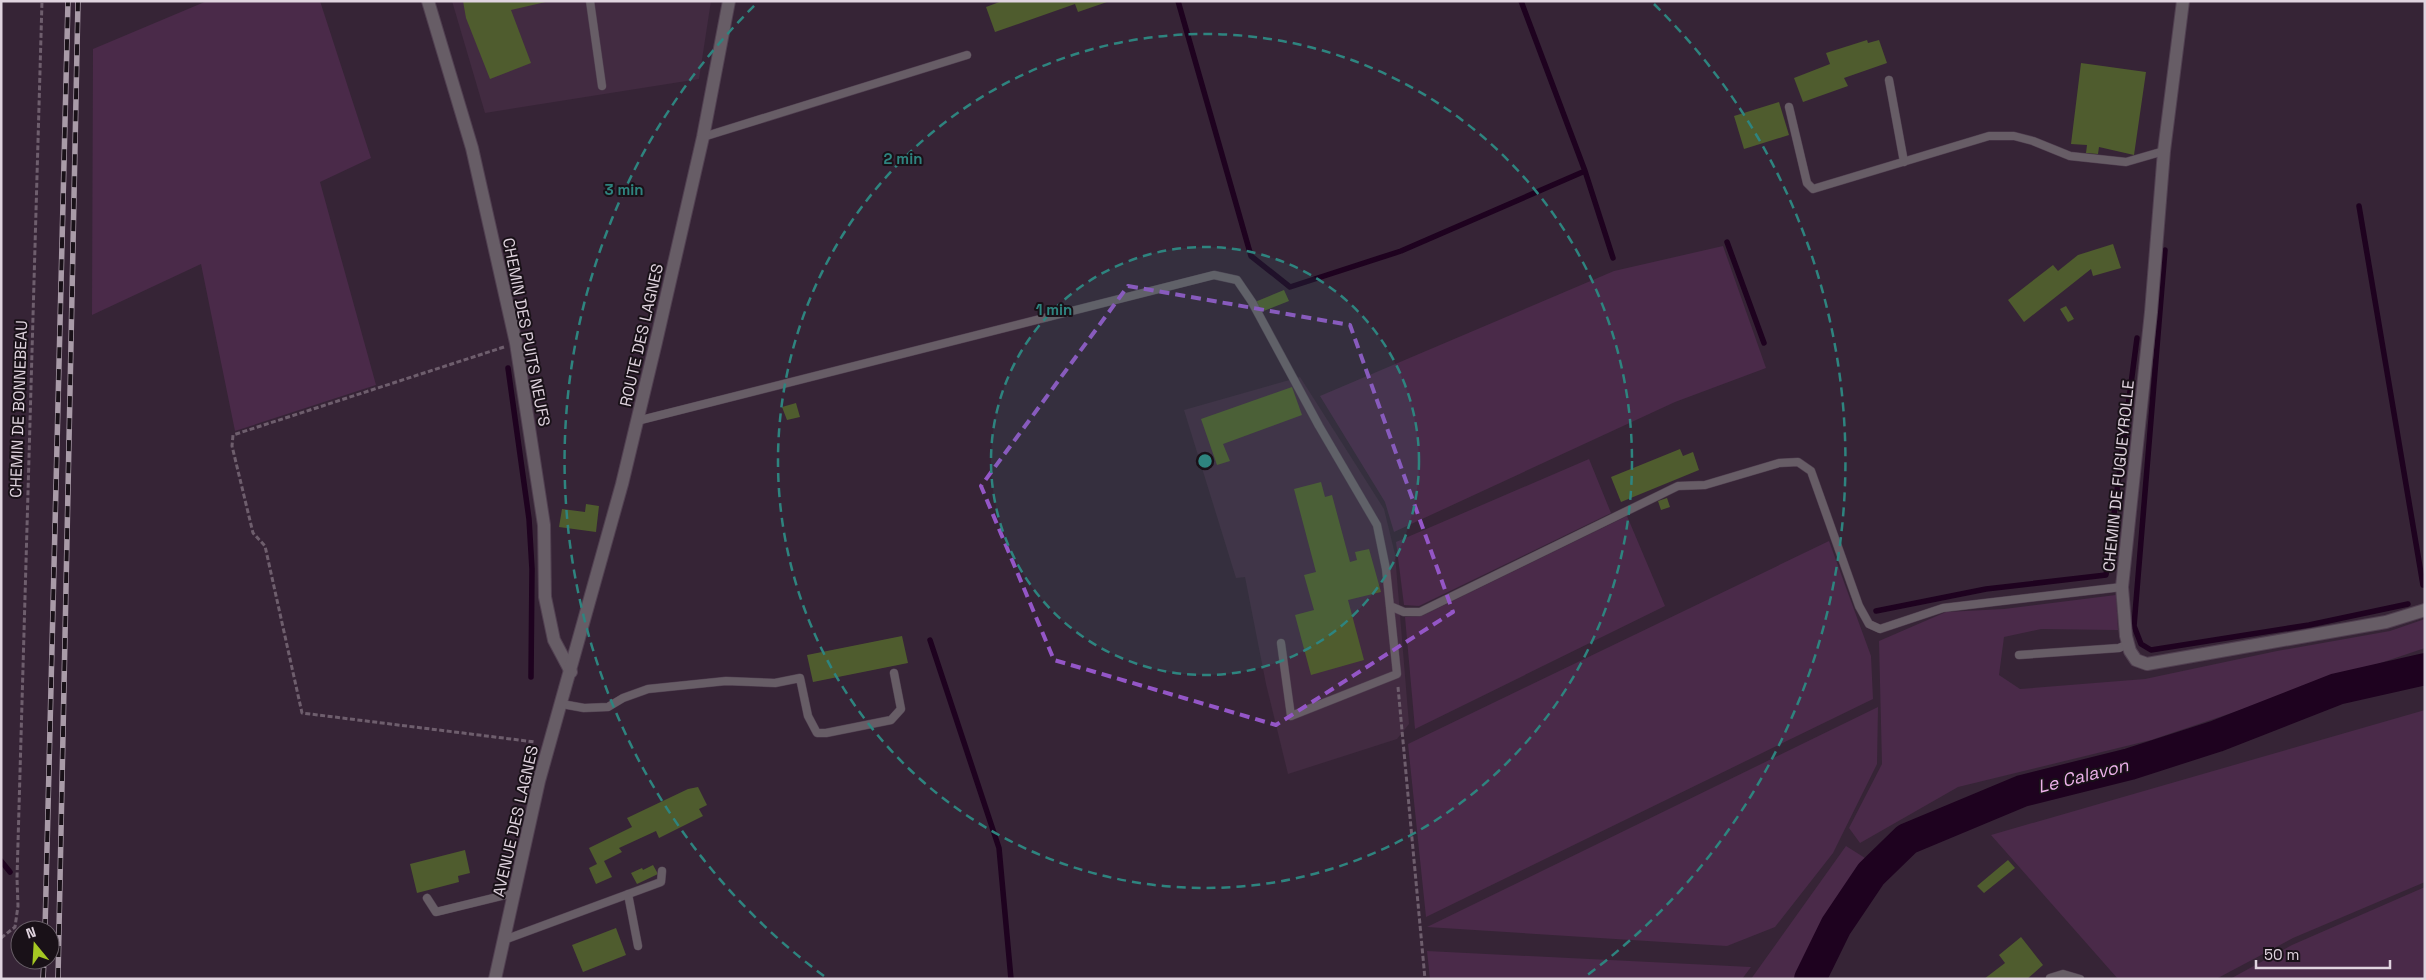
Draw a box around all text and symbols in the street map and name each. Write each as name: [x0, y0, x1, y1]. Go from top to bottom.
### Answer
text: 2 min: [884, 149, 922, 168]
text: 3 min: [605, 180, 643, 199]
street label: CHEMIN DES PUITS NEUFS: [498, 236, 555, 428]
street label: ROUTE DES LAGNES: [615, 261, 668, 409]
text: 1 min: [1036, 300, 1072, 319]
street label: CHEMIN DE BONNEBEAU: [5, 320, 32, 498]
street label: CHEMIN DE FUGUEYROLLE: [2098, 379, 2139, 573]
centre of rings: [1196, 452, 1214, 470]
street label: AVENUE DES LAGNES: [488, 743, 543, 899]
water label: Le Calavon: [2035, 753, 2132, 798]
north arrow: [10, 920, 60, 970]
text: N: [24, 923, 38, 943]
scale bar: [2256, 938, 2390, 970]
text: 50 m: [2264, 945, 2299, 964]

